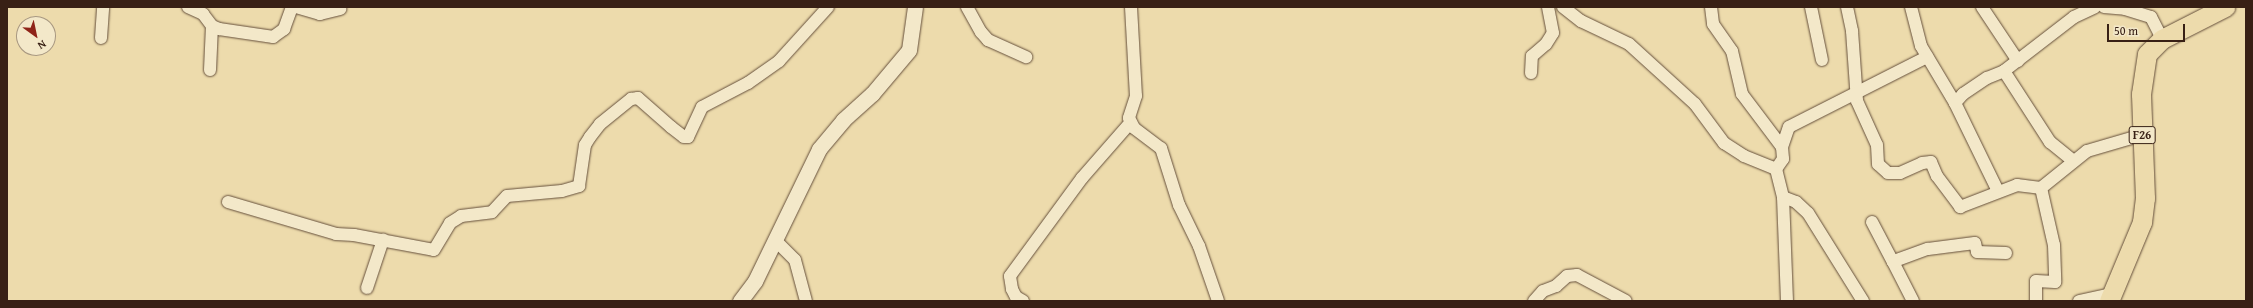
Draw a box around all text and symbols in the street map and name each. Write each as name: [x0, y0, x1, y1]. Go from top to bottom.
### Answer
north arrow: [16, 16, 56, 56]
scale bar: [2109, 16, 2187, 42]
text: 50 m: [2114, 22, 2138, 39]
text: N: [35, 37, 49, 54]
road number: F26: [2128, 125, 2156, 145]

